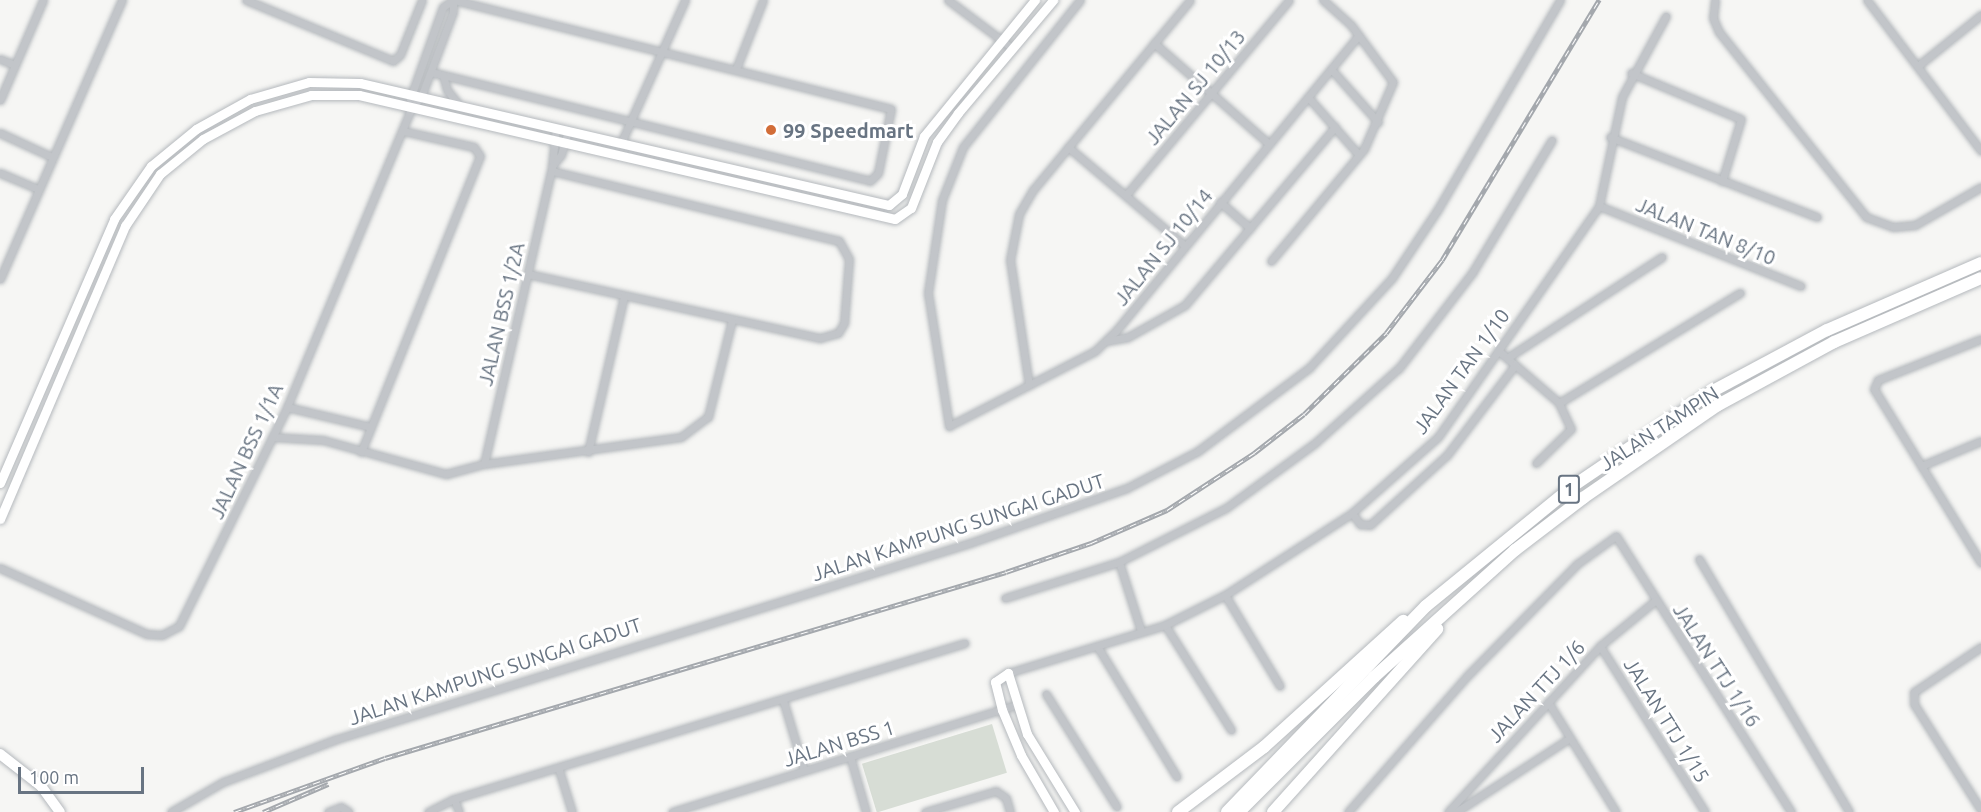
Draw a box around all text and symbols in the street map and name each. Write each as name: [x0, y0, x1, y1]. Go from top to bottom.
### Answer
street label: JALAN SJ 10/13: [1140, 25, 1250, 149]
place label: 99 Speedmart: [783, 118, 914, 142]
marker: 99 Speedmart: [764, 123, 778, 137]
street label: JALAN SJ 10/14: [1109, 184, 1217, 310]
street label: JALAN TAN 8/10: [1633, 192, 1779, 270]
street label: JALAN BSS 1/2A: [473, 240, 529, 388]
street label: JALAN TAN 1/10: [1408, 304, 1514, 438]
street label: JALAN BSS 1/1A: [204, 380, 288, 522]
street label: JALAN TAMPIN: [1595, 381, 1723, 475]
street label: JALAN KAMPUNG SUNGAI GADUT: [809, 468, 1107, 586]
road number: 1: [1557, 474, 1581, 504]
street label: JALAN TTJ 1/16: [1668, 599, 1766, 731]
street label: JALAN KAMPUNG SUNGAI GADUT: [346, 612, 644, 730]
street label: JALAN TTJ 1/6: [1483, 635, 1589, 747]
street label: JALAN TTJ 1/15: [1619, 653, 1715, 787]
street label: JALAN BSS 1: [781, 715, 897, 771]
scale bar: [21, 755, 147, 793]
text: 100 m: [29, 767, 79, 787]

